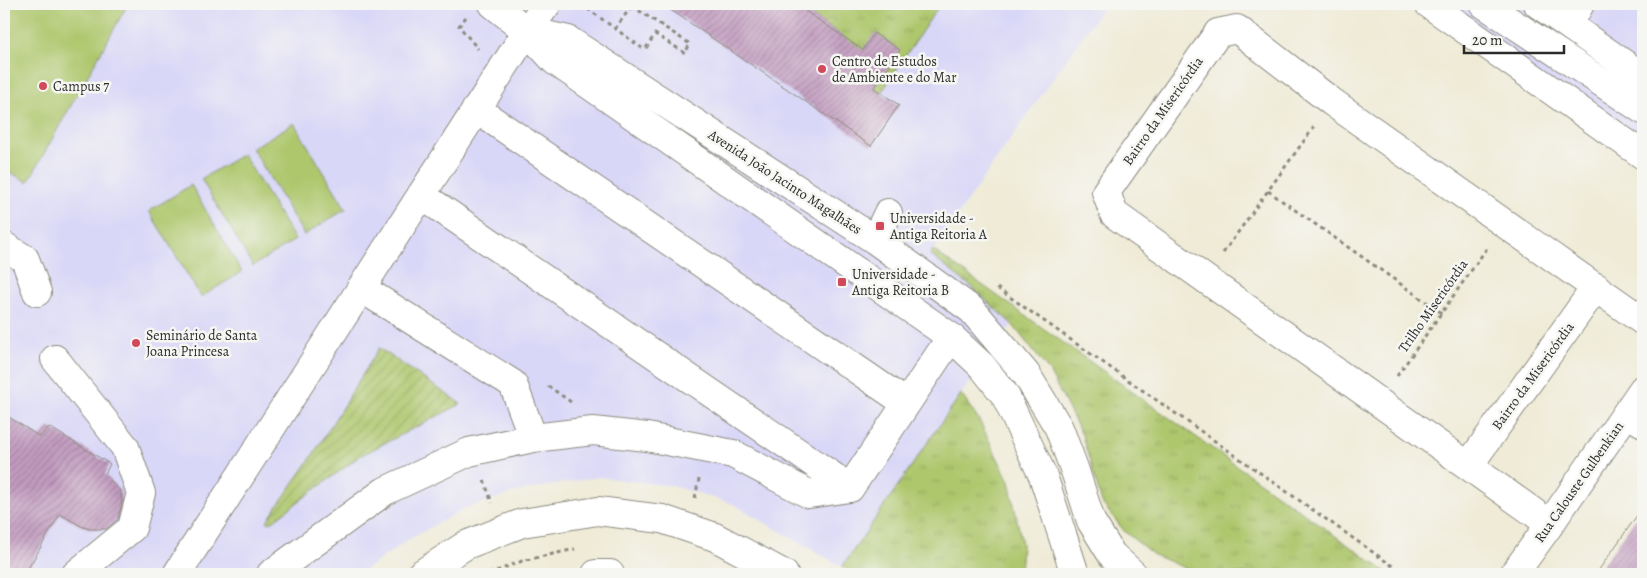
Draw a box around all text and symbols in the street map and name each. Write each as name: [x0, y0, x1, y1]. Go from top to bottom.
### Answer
scale bar: [1464, 22, 1564, 54]
text: 20 m: [1472, 30, 1503, 50]
place label: Centro de Estudos de Ambiente e do Mar: [832, 52, 957, 87]
street label: Bairro da Misericórdia: [1118, 52, 1208, 169]
marker: Centro de Estudos de Ambiente e do Mar: [816, 63, 828, 75]
place label: Campus 7: [53, 77, 109, 96]
marker: Campus 7: [37, 80, 49, 92]
street label: Avenida João Jacinto Magalhães: [704, 125, 865, 239]
place label: Universidade - Antiga Reitoria A: [889, 209, 988, 244]
marker: Universidade - Antiga Reitoria A: [874, 220, 886, 232]
street label: Trilho Misericórdia: [1394, 255, 1473, 356]
place label: Universidade - Antiga Reitoria B: [851, 265, 949, 300]
marker: Universidade - Antiga Reitoria B: [836, 276, 848, 288]
street label: Bairro da Misericórdia: [1487, 318, 1579, 434]
place label: Seminário de Santa Joana Princesa: [146, 326, 258, 361]
marker: Seminário de Santa Joana Princesa: [130, 337, 142, 349]
street label: Rua Calouste Gulbenkian: [1530, 417, 1628, 546]

